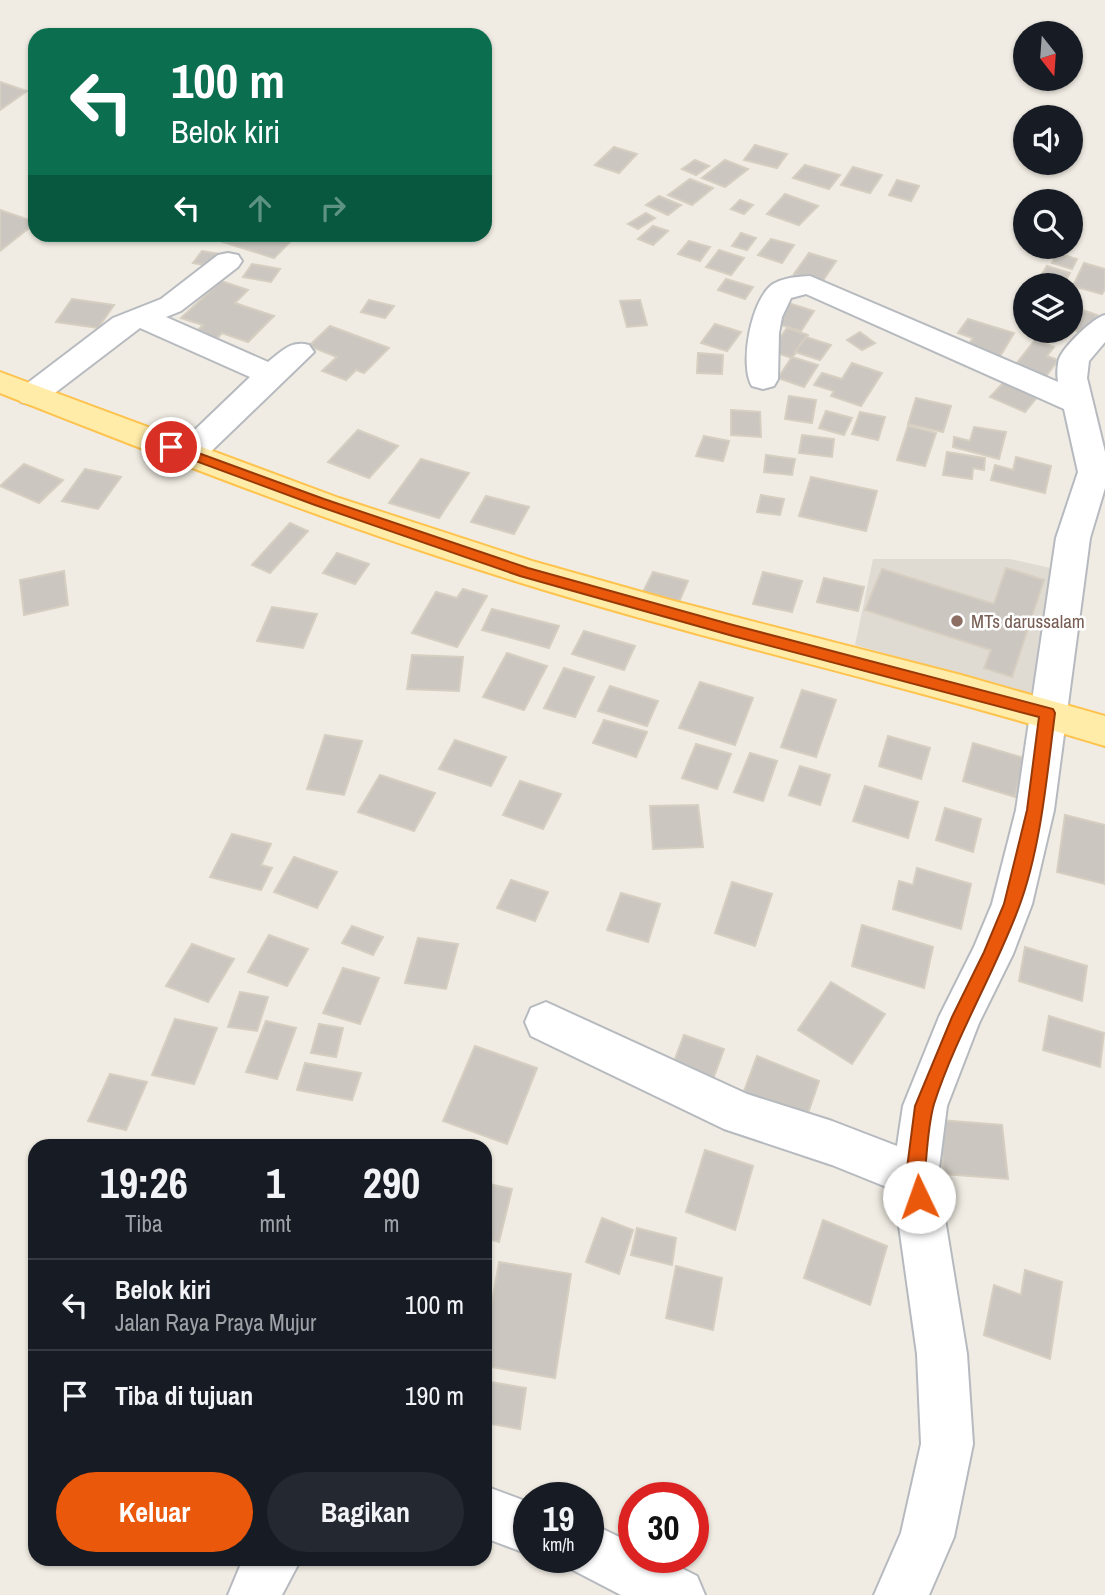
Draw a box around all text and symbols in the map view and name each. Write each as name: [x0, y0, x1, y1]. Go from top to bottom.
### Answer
north arrow: [1013, 21, 1083, 91]
map controls: [1013, 21, 1083, 343]
text: 100 m: [171, 47, 285, 113]
icon: left: [56, 56, 147, 147]
button: sound: [1013, 105, 1083, 175]
text: Belok kiri: [171, 110, 280, 153]
icon: left: [168, 189, 206, 227]
icon: ahead: [241, 189, 279, 227]
icon: right: [314, 189, 352, 227]
button: search: [1013, 189, 1083, 259]
button: layers: [1013, 273, 1083, 343]
pin: [141, 417, 201, 477]
icon: arrive: [152, 428, 190, 466]
place label: MTs darussalam: [971, 608, 1085, 634]
marker: MTs darussalam: [949, 613, 965, 629]
text: 19:26: [100, 1155, 188, 1211]
text: 1: [266, 1155, 285, 1211]
text: 290: [363, 1155, 420, 1211]
position arrow: [882, 1160, 956, 1234]
text: Tiba: [125, 1208, 162, 1239]
text: mnt: [260, 1208, 291, 1239]
text: m: [384, 1208, 399, 1239]
text: Belok kiri: [115, 1272, 211, 1307]
icon: left: [56, 1286, 94, 1324]
text: 100 m: [405, 1287, 464, 1322]
text: Jalan Raya Praya Mujur: [115, 1307, 316, 1338]
icon: arrive: [56, 1377, 94, 1415]
text: Tiba di tujuan: [115, 1378, 253, 1413]
text: 190 m: [405, 1378, 464, 1413]
button: Keluar: [56, 1472, 253, 1552]
button: Bagikan: [267, 1472, 464, 1552]
speed limit sign: 30: [618, 1482, 709, 1573]
text: 19: [543, 1495, 574, 1542]
text: km/h: [543, 1532, 575, 1557]

